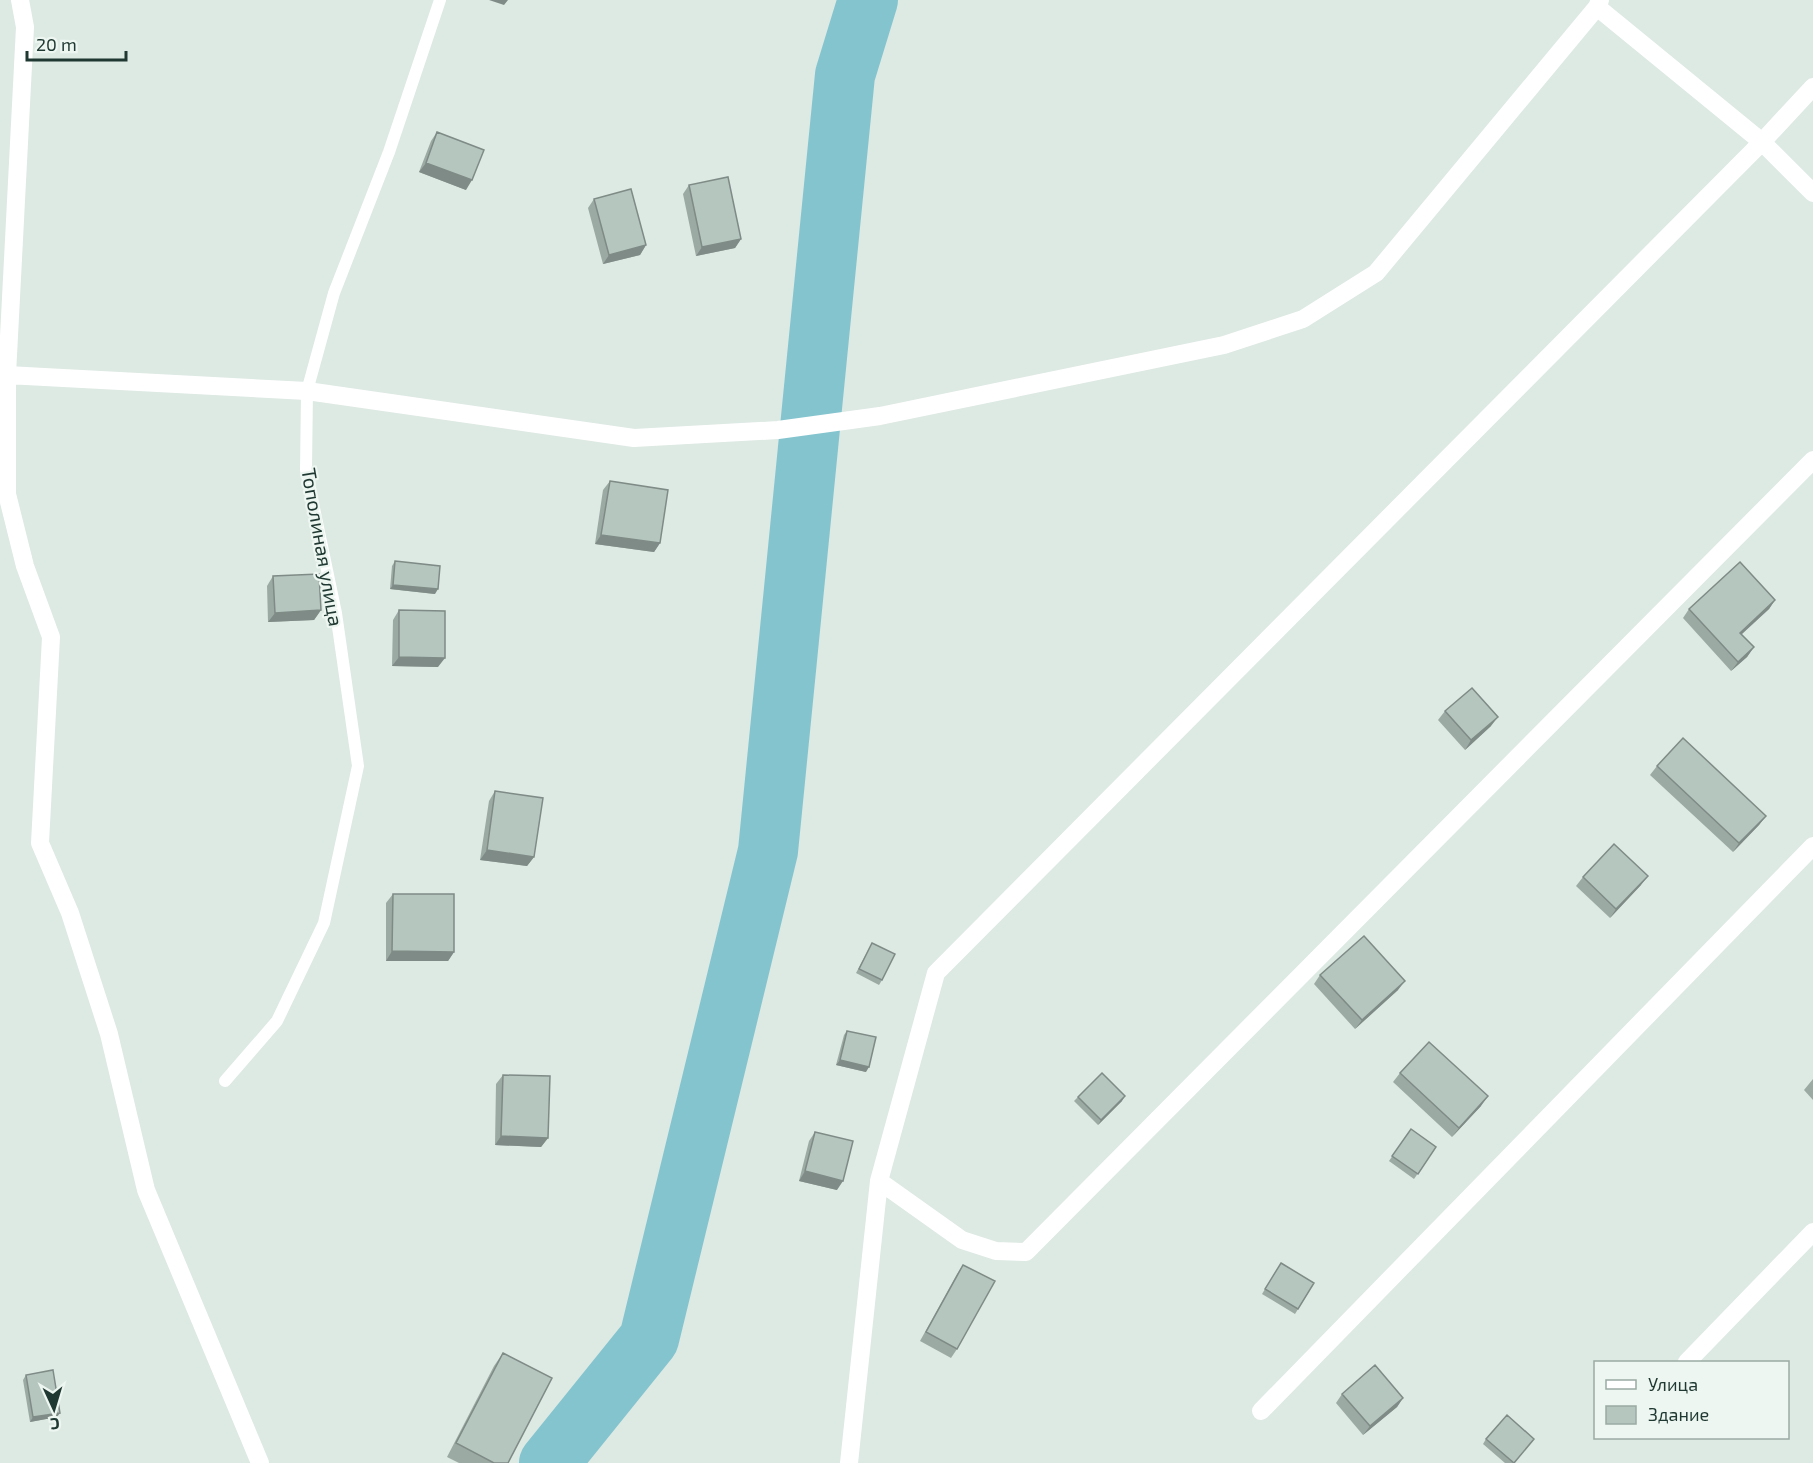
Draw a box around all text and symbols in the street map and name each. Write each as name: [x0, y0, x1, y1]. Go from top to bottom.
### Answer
scale bar: [27, 24, 126, 62]
text: 20 m: [36, 33, 77, 55]
street label: Тополиная улица: [296, 466, 349, 628]
legend: [1594, 1361, 1789, 1439]
text: Улица: [1648, 1373, 1698, 1395]
north arrow: [24, 1379, 84, 1439]
text: Здание: [1648, 1403, 1709, 1425]
text: С: [50, 1415, 60, 1434]

